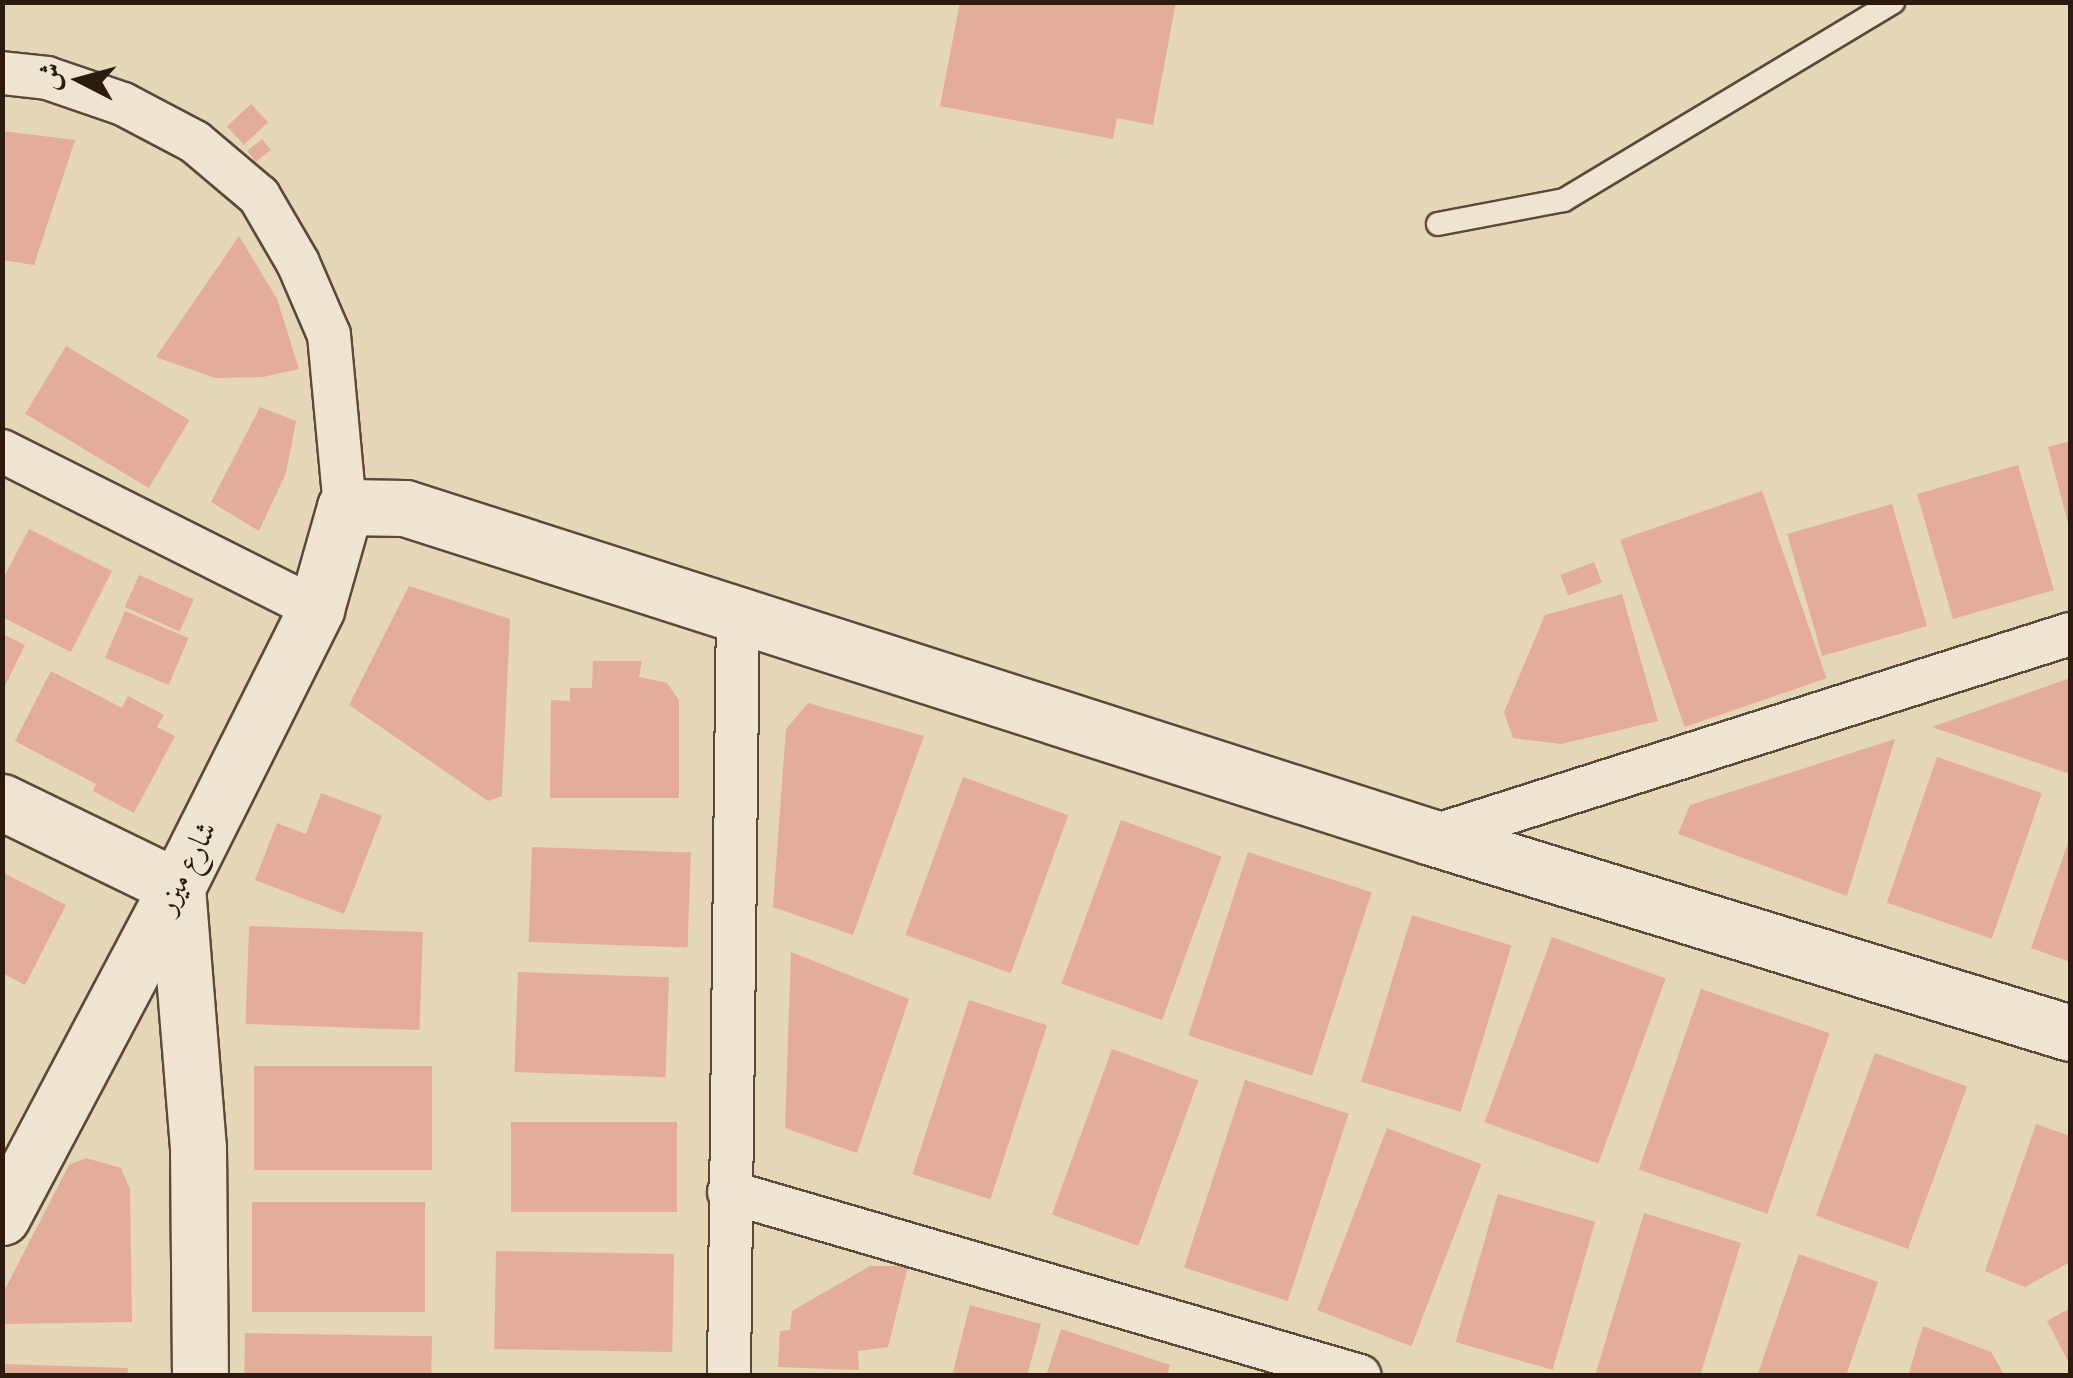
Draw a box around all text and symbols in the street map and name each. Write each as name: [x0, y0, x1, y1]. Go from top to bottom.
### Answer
north arrow: [30, 30, 130, 130]
text: ش: [30, 61, 71, 93]
street label: شارع ميزر: [148, 815, 224, 919]

